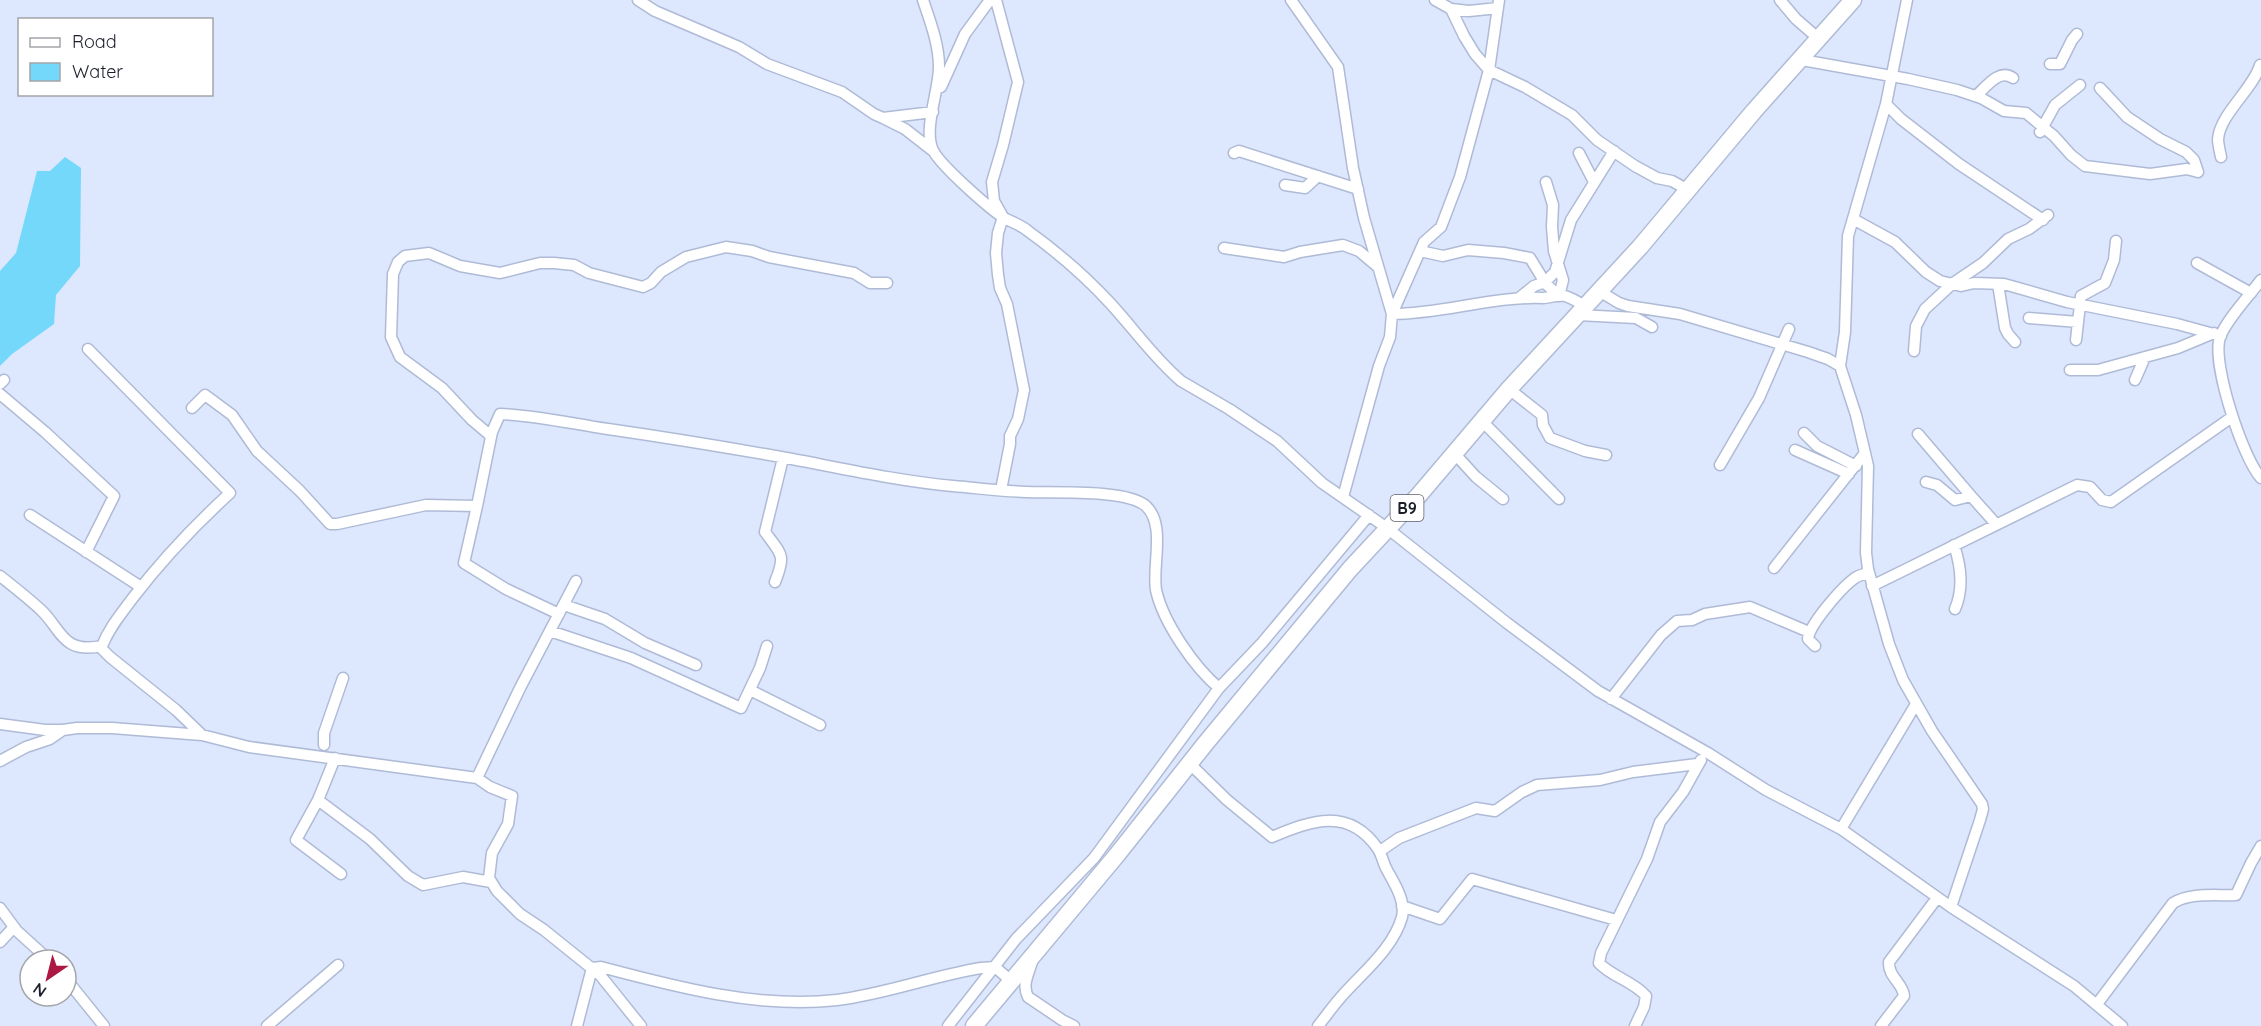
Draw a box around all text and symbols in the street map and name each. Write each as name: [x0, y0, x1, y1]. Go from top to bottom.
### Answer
legend: [18, 18, 213, 96]
text: Road: [72, 30, 117, 53]
text: Water: [72, 60, 123, 83]
road number: B9: [1390, 495, 1424, 521]
north arrow: [18, 948, 78, 1008]
text: N: [29, 979, 50, 1002]

